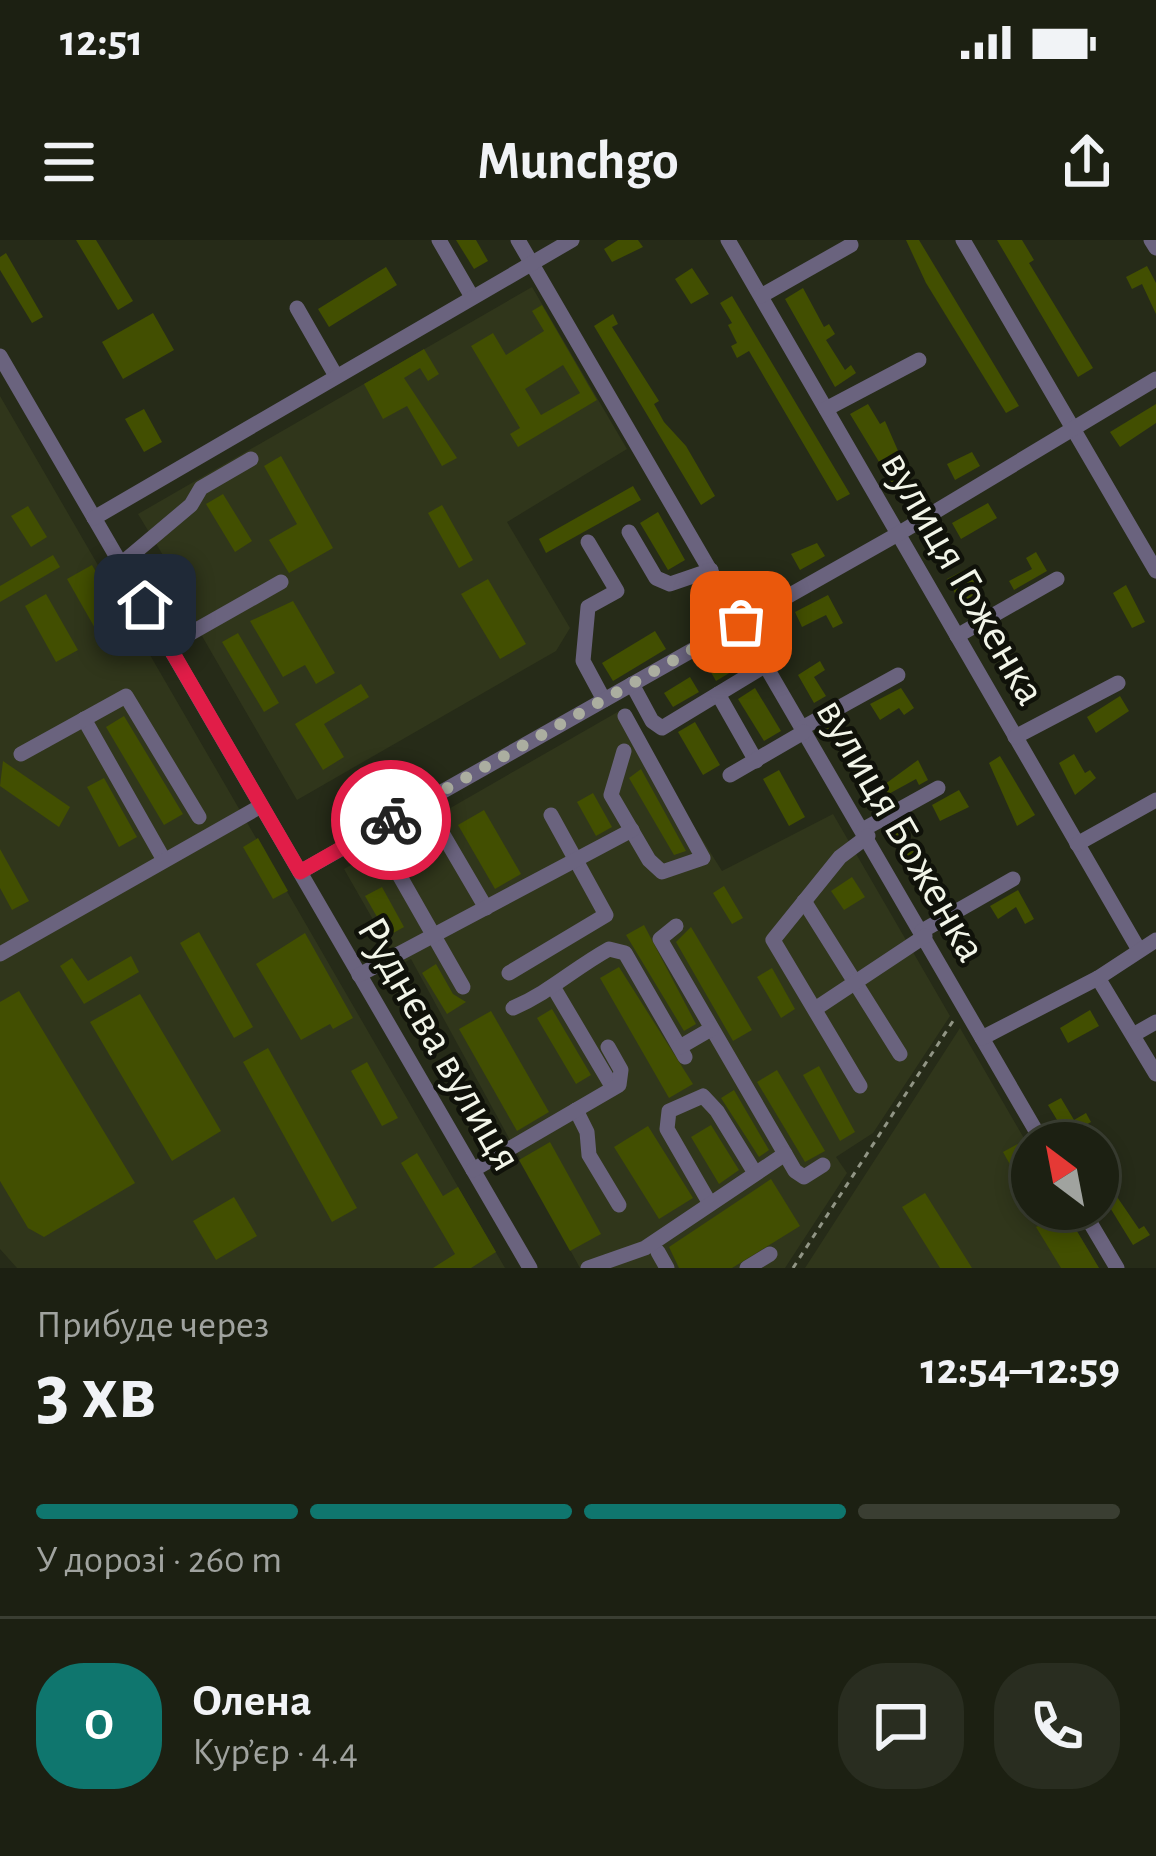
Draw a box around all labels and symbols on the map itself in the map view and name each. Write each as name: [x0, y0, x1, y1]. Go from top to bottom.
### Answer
street label: вулиця Гоженка: [872, 444, 1053, 713]
pin: [94, 554, 196, 656]
pin: [690, 571, 792, 673]
street label: вулиця Боженка: [808, 691, 994, 969]
courier: [331, 760, 451, 880]
street label: Руднєва вулиця: [348, 910, 529, 1179]
north arrow: [1011, 1122, 1119, 1230]

